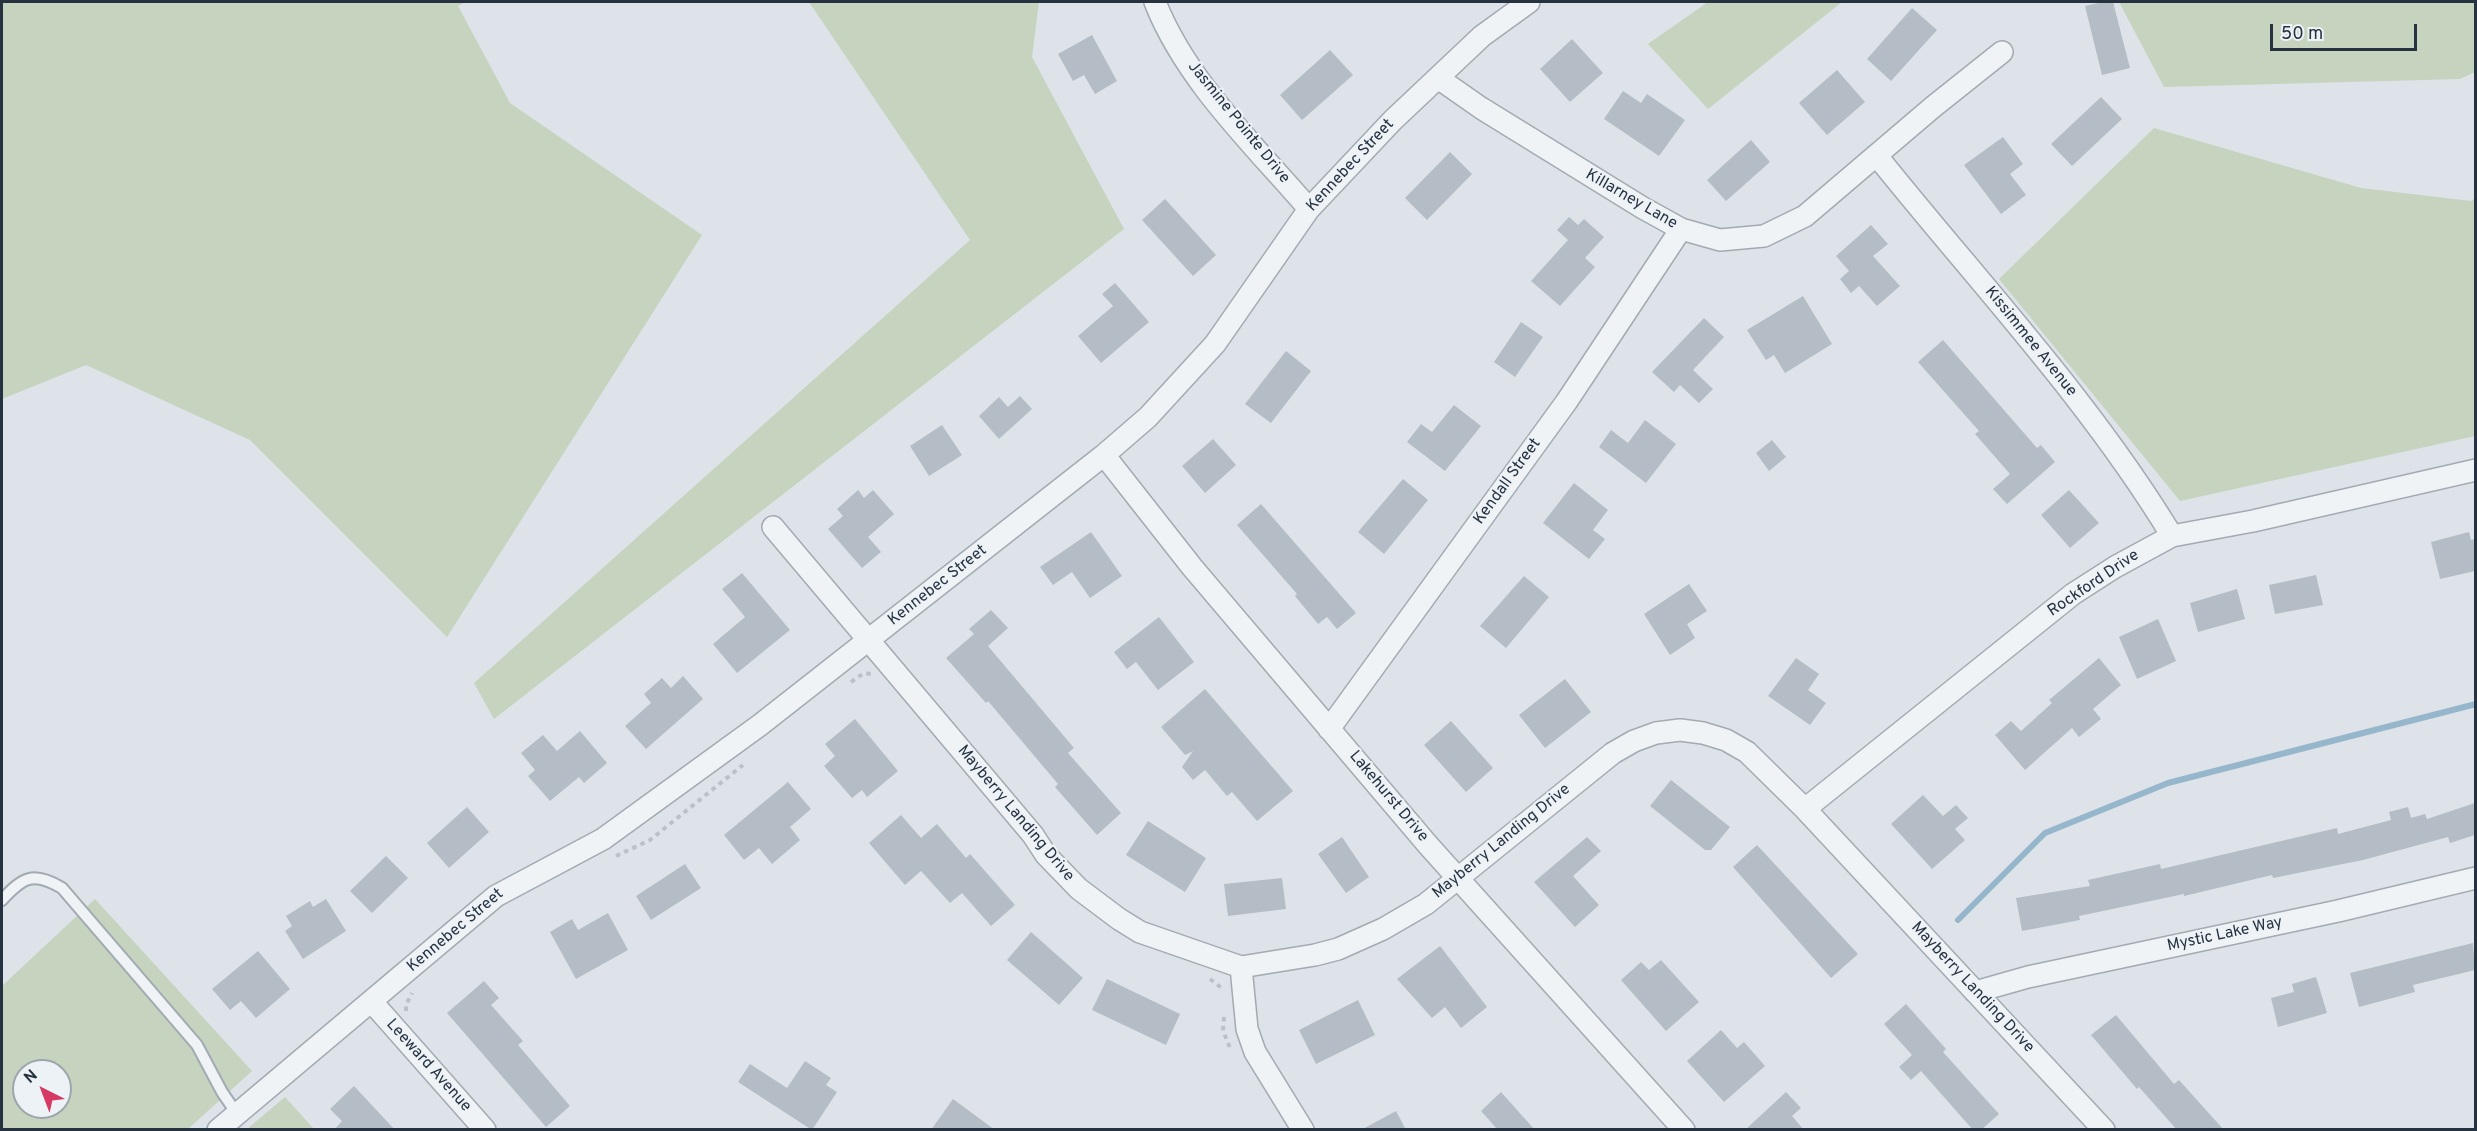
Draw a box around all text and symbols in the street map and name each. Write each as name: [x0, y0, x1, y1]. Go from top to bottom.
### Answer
scale bar: [2273, 12, 2420, 50]
text: 50 m: [2281, 23, 2323, 46]
street label: Jasmine Pointe Drive: [1183, 58, 1293, 188]
street label: Kennebec Street: [1303, 116, 1399, 216]
street label: Killarney Lane: [1582, 166, 1680, 234]
street label: Kissimmee Avenue: [1980, 283, 2080, 401]
street label: Kendall Street: [1470, 435, 1546, 529]
street label: Kennebec Street: [885, 542, 991, 630]
street label: Rockford Drive: [2045, 546, 2143, 622]
street label: Mayberry Landing Drive: [952, 742, 1078, 886]
street label: Lakehurst Drive: [1344, 747, 1432, 847]
street label: Mayberry Landing Drive: [1429, 780, 1575, 904]
street label: Kennebec Street: [404, 885, 508, 977]
street label: Mystic Lake Way: [2166, 913, 2284, 957]
street label: Mayberry Landing Drive: [1906, 919, 2038, 1057]
street label: Leeward Avenue: [381, 1016, 475, 1116]
north arrow: [12, 1059, 72, 1119]
text: N: [20, 1066, 42, 1088]

